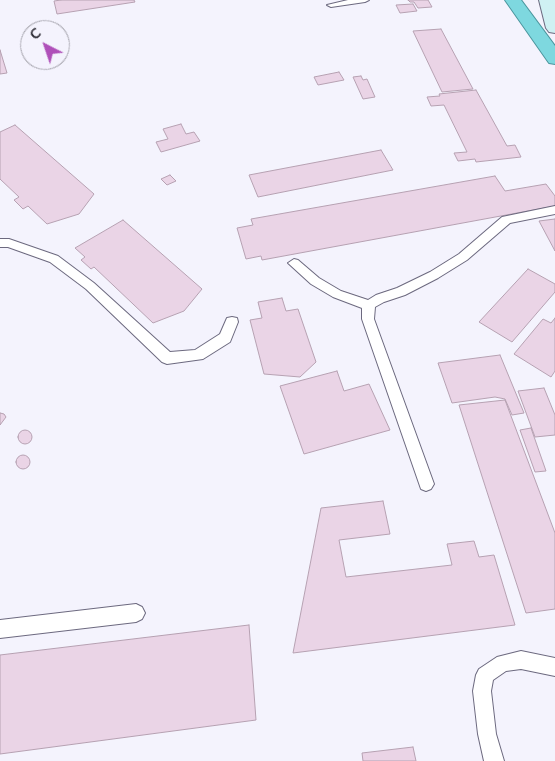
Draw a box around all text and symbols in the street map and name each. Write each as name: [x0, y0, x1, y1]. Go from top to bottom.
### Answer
north arrow: [20, 20, 70, 70]
text: С: [26, 24, 45, 44]

